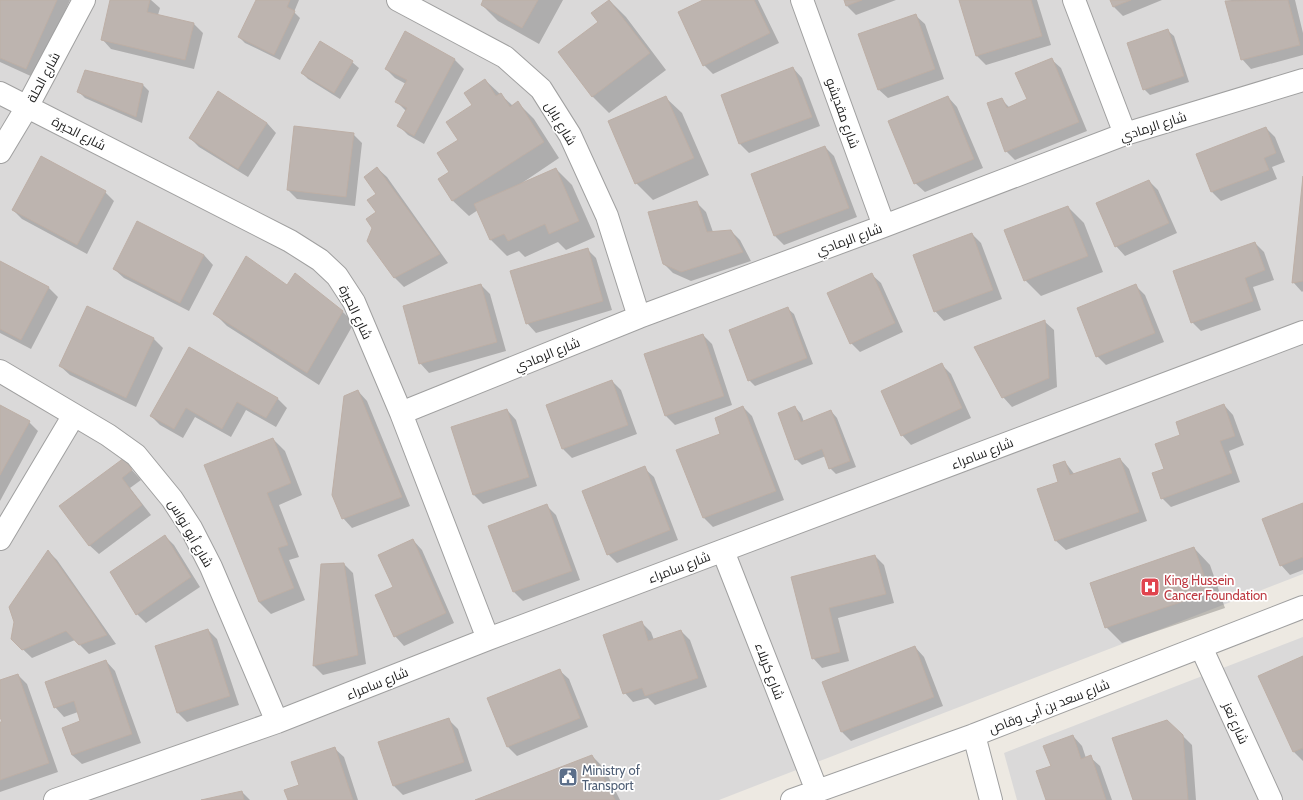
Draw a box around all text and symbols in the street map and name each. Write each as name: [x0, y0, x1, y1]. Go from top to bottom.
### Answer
street label: شارع الحلة: [23, 49, 64, 105]
street label: شارع مقديشو: [822, 76, 863, 151]
street label: شارع بابل: [541, 98, 580, 148]
street label: شارع الرمادي: [1118, 108, 1189, 147]
street label: شارع الحيرة: [49, 113, 109, 154]
street label: شارع الرمادي: [814, 220, 885, 261]
street label: شارع الحيرة: [335, 282, 376, 342]
street label: شارع الرمادي: [512, 334, 583, 377]
street label: شارع سامراء: [949, 434, 1016, 473]
street label: شارع أبو نواس: [164, 496, 217, 570]
street label: شارع سامراء: [646, 548, 713, 587]
place label: King Hussein Cancer Foundation: [1164, 572, 1267, 603]
hospital icon: King Hussein Cancer Foundation: [1139, 576, 1161, 598]
street label: شارع كربلاء: [751, 640, 788, 702]
street label: شارع سامراء: [344, 663, 411, 704]
street label: شارع سعد بن أبي وقاص: [986, 676, 1113, 739]
street label: شارع تعز: [1218, 699, 1252, 747]
place label: Ministry of Transport: [582, 762, 641, 793]
public building icon: Ministry of Transport: [557, 766, 579, 788]

